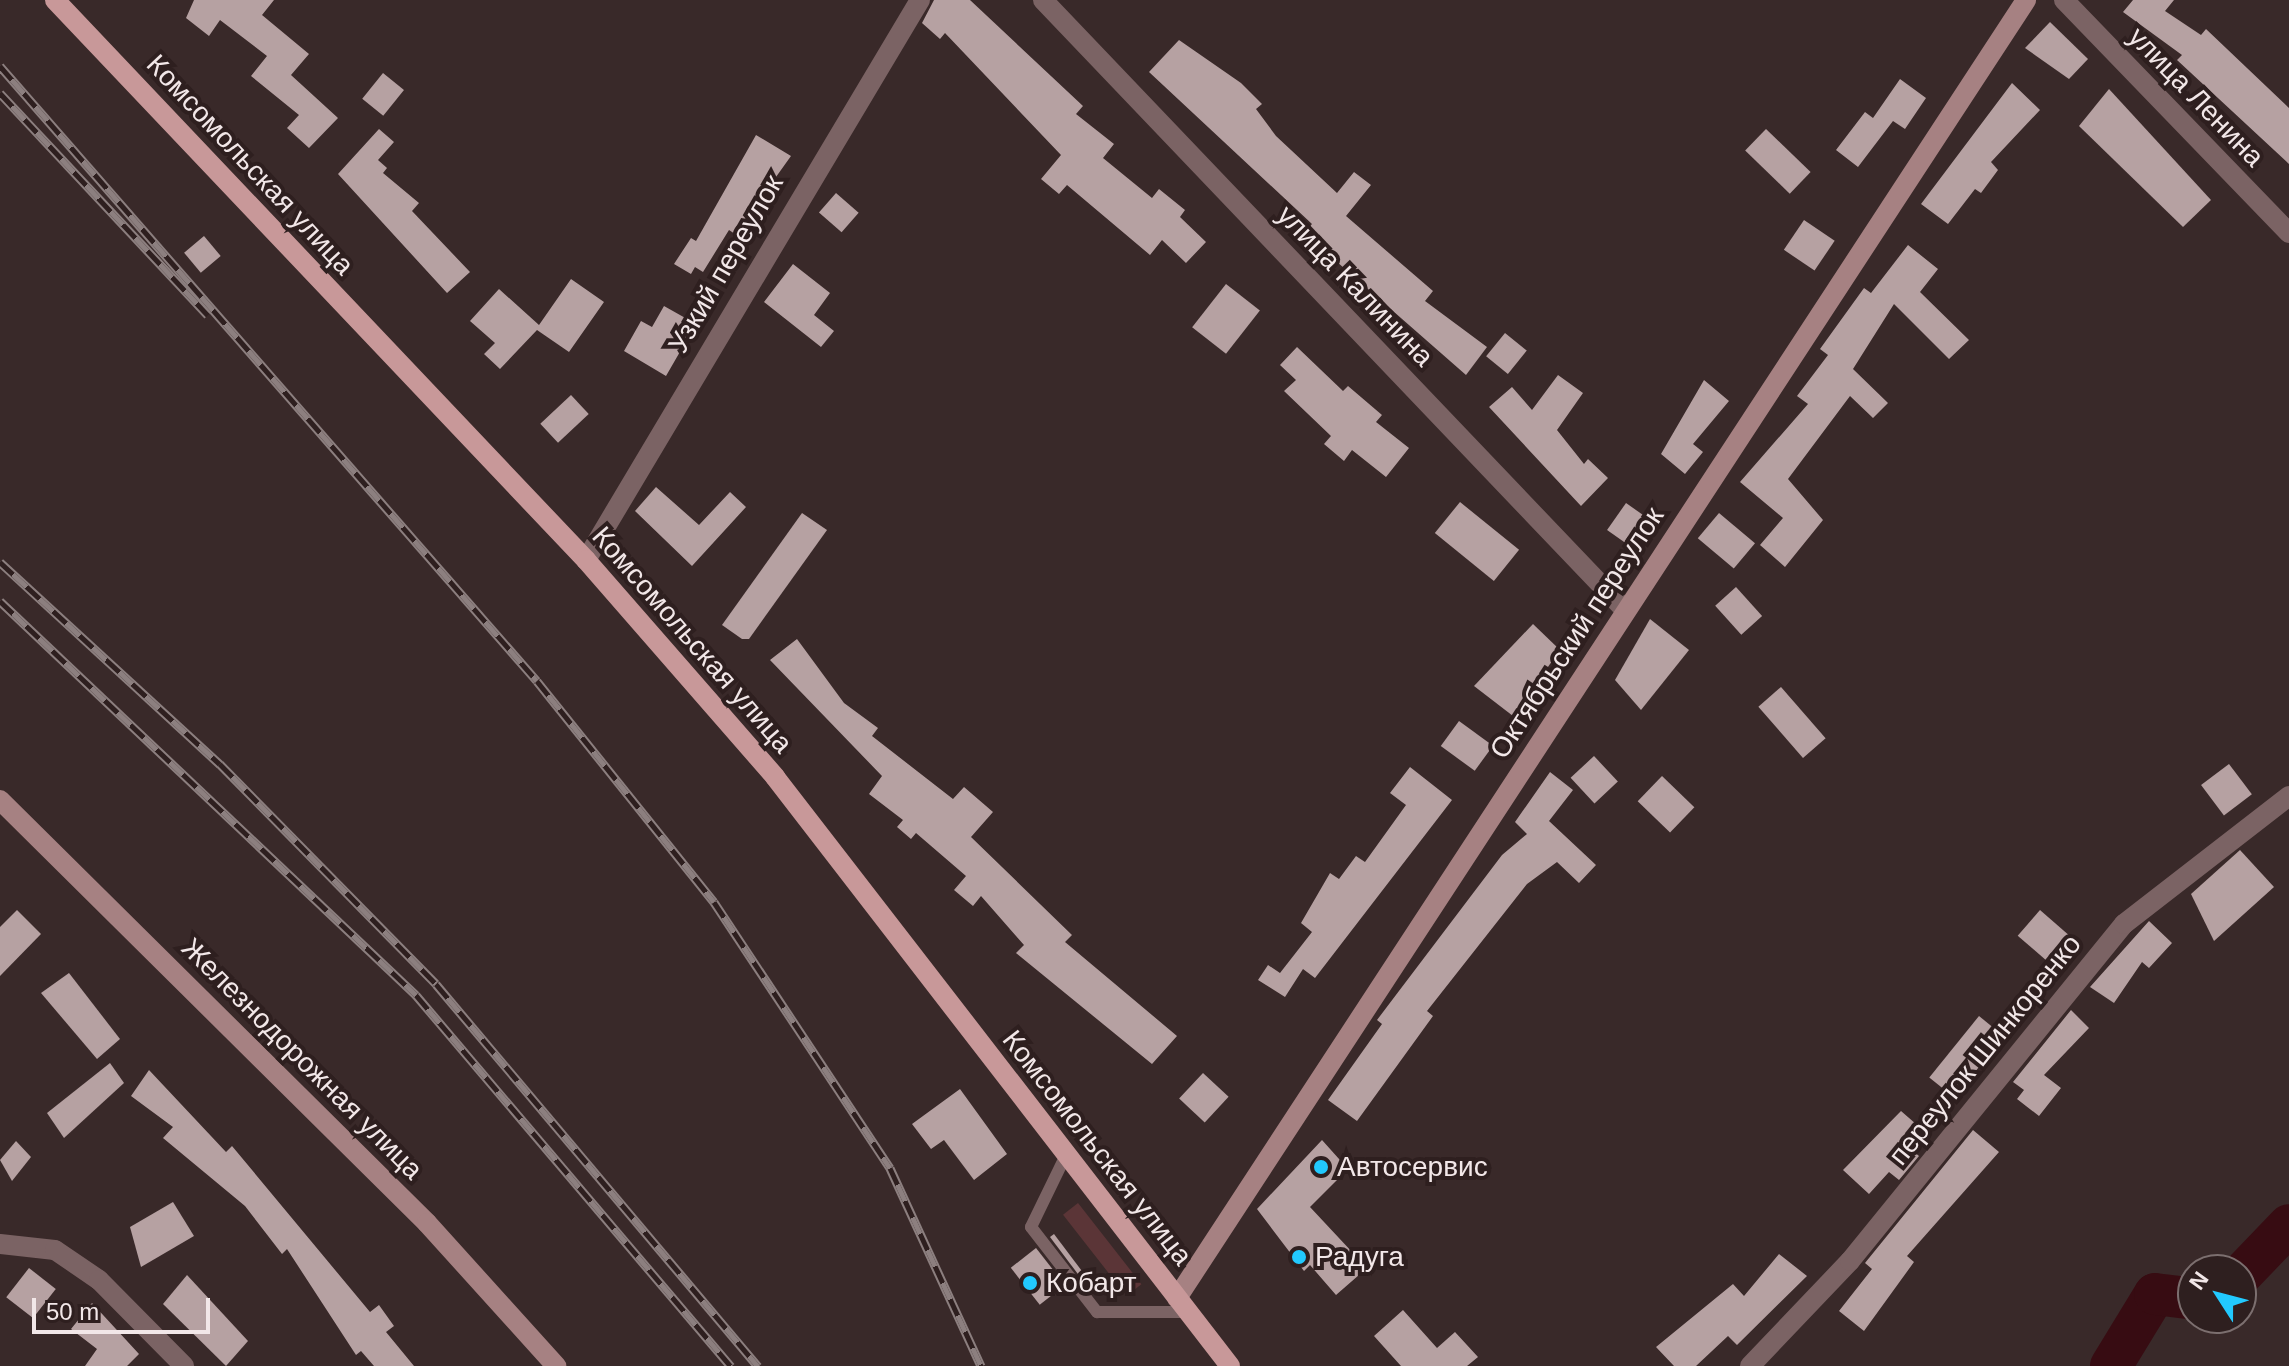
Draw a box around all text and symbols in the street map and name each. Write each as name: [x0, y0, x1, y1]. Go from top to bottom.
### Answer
street label: улица Ленина: [2121, 20, 2271, 174]
street label: Комсомольская улица: [139, 48, 361, 282]
street label: Узкий переулок: [662, 169, 790, 359]
street label: улица Калинина: [1270, 199, 1440, 373]
street label: Октябрьский переулок: [1483, 501, 1671, 765]
street label: Комсомольская улица: [585, 520, 799, 760]
street label: переулок Шинкоренко: [1882, 928, 2088, 1172]
street label: Железнодорожная улица: [174, 931, 430, 1187]
street label: Комсомольская улица: [995, 1024, 1199, 1272]
place label: Автосервис: [1337, 1150, 1488, 1184]
marker: Автосервис: [1312, 1158, 1330, 1176]
place label: Радуга: [1315, 1240, 1404, 1274]
marker: Радуга: [1290, 1248, 1308, 1266]
north arrow: [2177, 1254, 2257, 1334]
place label: Кобарт: [1046, 1266, 1137, 1300]
text: N: [2184, 1267, 2214, 1295]
marker: Кобарт: [1021, 1274, 1039, 1292]
scale bar: [36, 1282, 214, 1332]
text: 50 m: [46, 1298, 99, 1325]

